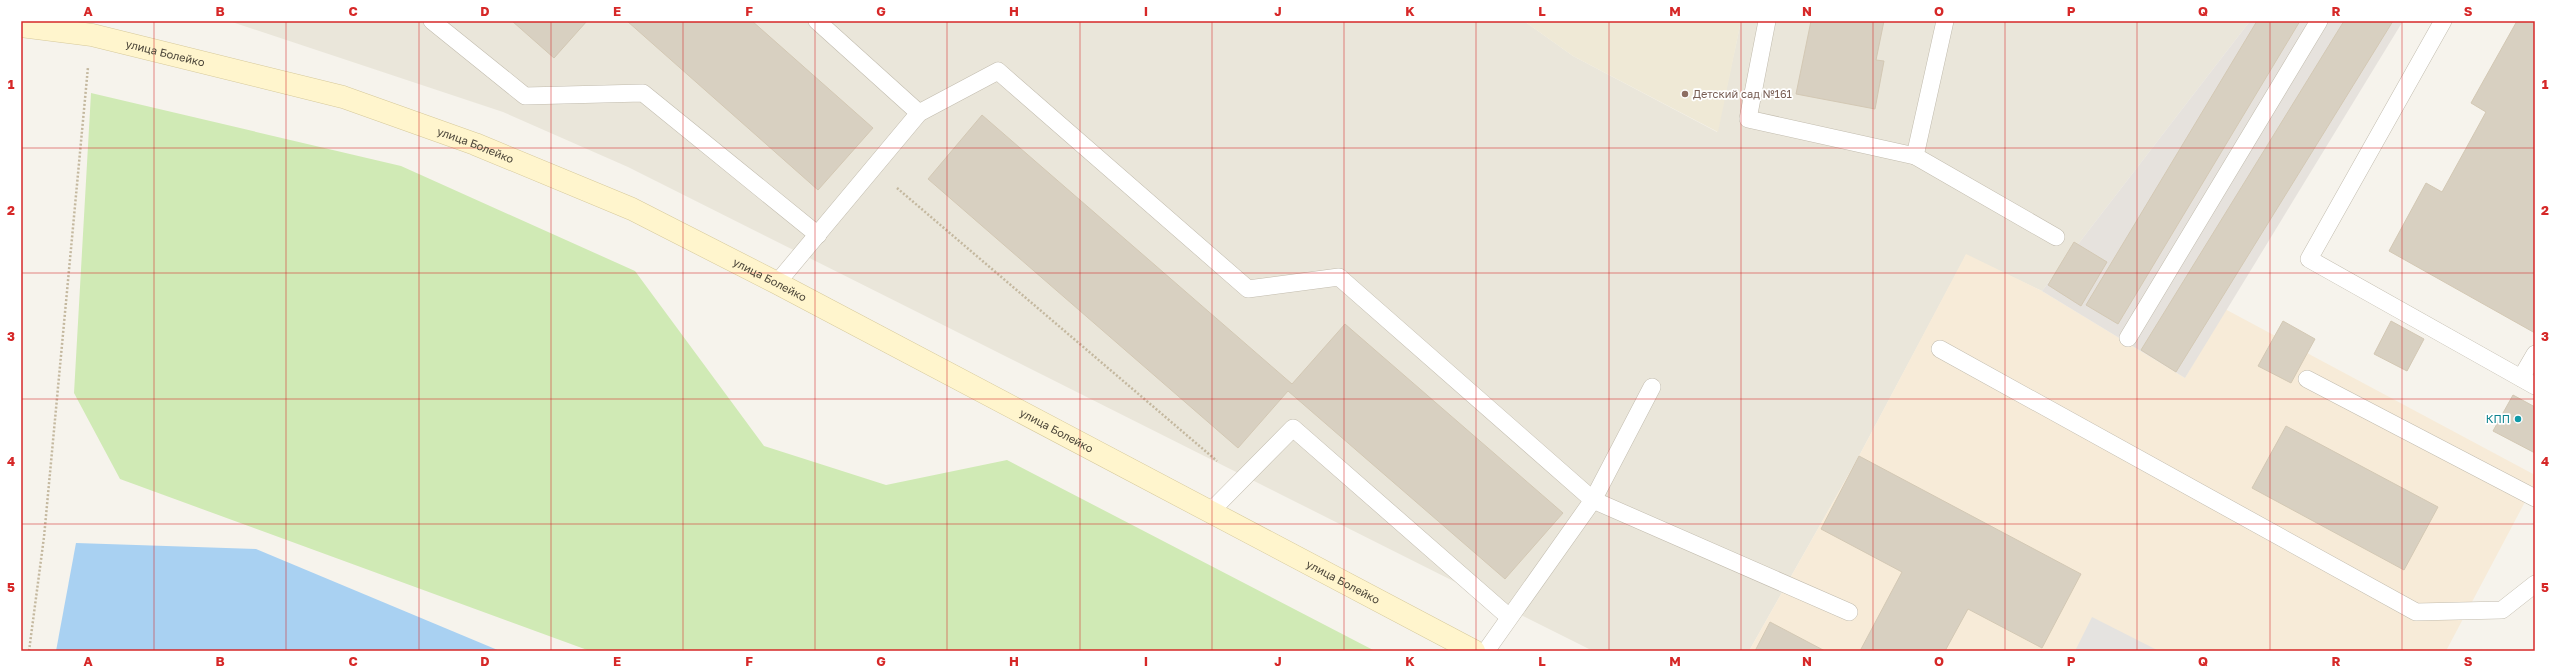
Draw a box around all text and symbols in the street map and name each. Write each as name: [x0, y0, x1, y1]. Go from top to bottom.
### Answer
text: A: [83, 3, 93, 19]
text: B: [215, 3, 225, 19]
text: C: [348, 3, 358, 19]
text: D: [480, 3, 490, 19]
text: E: [613, 3, 621, 19]
text: F: [745, 3, 753, 19]
text: G: [876, 3, 886, 19]
text: H: [1009, 3, 1019, 19]
text: I: [1144, 3, 1148, 19]
text: J: [1274, 3, 1282, 19]
text: K: [1405, 3, 1415, 19]
text: L: [1538, 3, 1546, 19]
text: M: [1669, 3, 1681, 19]
text: N: [1802, 3, 1812, 19]
text: O: [1934, 3, 1944, 19]
text: P: [2067, 3, 2076, 19]
text: Q: [2198, 3, 2208, 19]
text: R: [2331, 3, 2341, 19]
text: S: [2464, 3, 2473, 19]
street label: улица Болейко: [124, 37, 207, 69]
text: 1: [8, 76, 15, 92]
text: 1: [2542, 76, 2549, 92]
place label: Детский сад №161: [1693, 87, 1792, 100]
marker: Детский сад №161: [1680, 89, 1690, 99]
street label: улица Болейко: [436, 124, 516, 166]
text: 2: [7, 202, 15, 218]
text: 2: [2541, 202, 2549, 218]
street label: улица Болейко: [731, 255, 809, 304]
text: 3: [7, 328, 15, 344]
text: 3: [2541, 328, 2549, 344]
street label: улица Болейко: [1018, 405, 1096, 455]
place label: КПП: [2486, 412, 2510, 425]
marker: КПП: [2513, 414, 2523, 424]
text: 4: [7, 453, 15, 469]
text: 4: [2541, 453, 2549, 469]
street label: улица Болейко: [1304, 557, 1382, 606]
text: 5: [7, 579, 15, 595]
text: 5: [2541, 579, 2549, 595]
text: A: [83, 653, 93, 669]
text: B: [215, 653, 225, 669]
text: C: [348, 653, 358, 669]
text: D: [480, 653, 490, 669]
text: E: [613, 653, 621, 669]
text: F: [745, 653, 753, 669]
text: G: [876, 653, 886, 669]
text: H: [1009, 653, 1019, 669]
text: I: [1144, 653, 1148, 669]
text: J: [1274, 653, 1282, 669]
text: K: [1405, 653, 1415, 669]
text: L: [1538, 653, 1546, 669]
text: M: [1669, 653, 1681, 669]
text: N: [1802, 653, 1812, 669]
text: O: [1934, 653, 1944, 669]
text: P: [2067, 653, 2076, 669]
text: Q: [2198, 653, 2208, 669]
text: R: [2331, 653, 2341, 669]
text: S: [2464, 653, 2473, 669]

